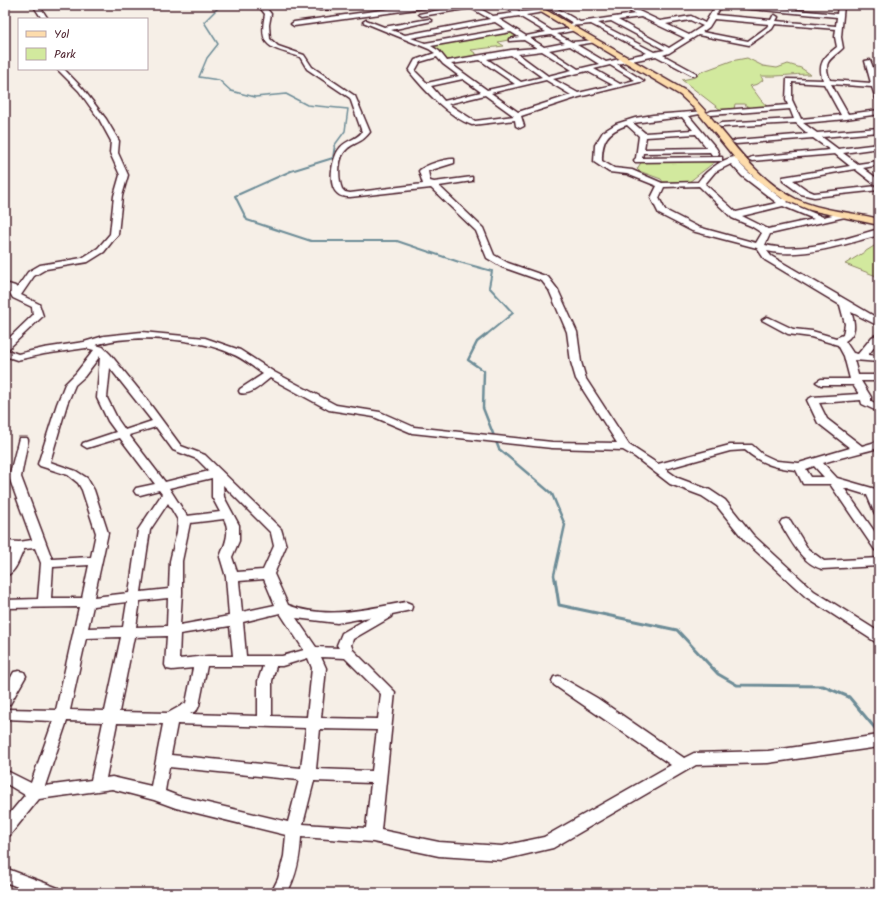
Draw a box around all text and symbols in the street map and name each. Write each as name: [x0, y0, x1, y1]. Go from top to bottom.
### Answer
legend: [18, 18, 148, 70]
text: Yol: [54, 25, 69, 44]
text: Park: [54, 45, 76, 64]

